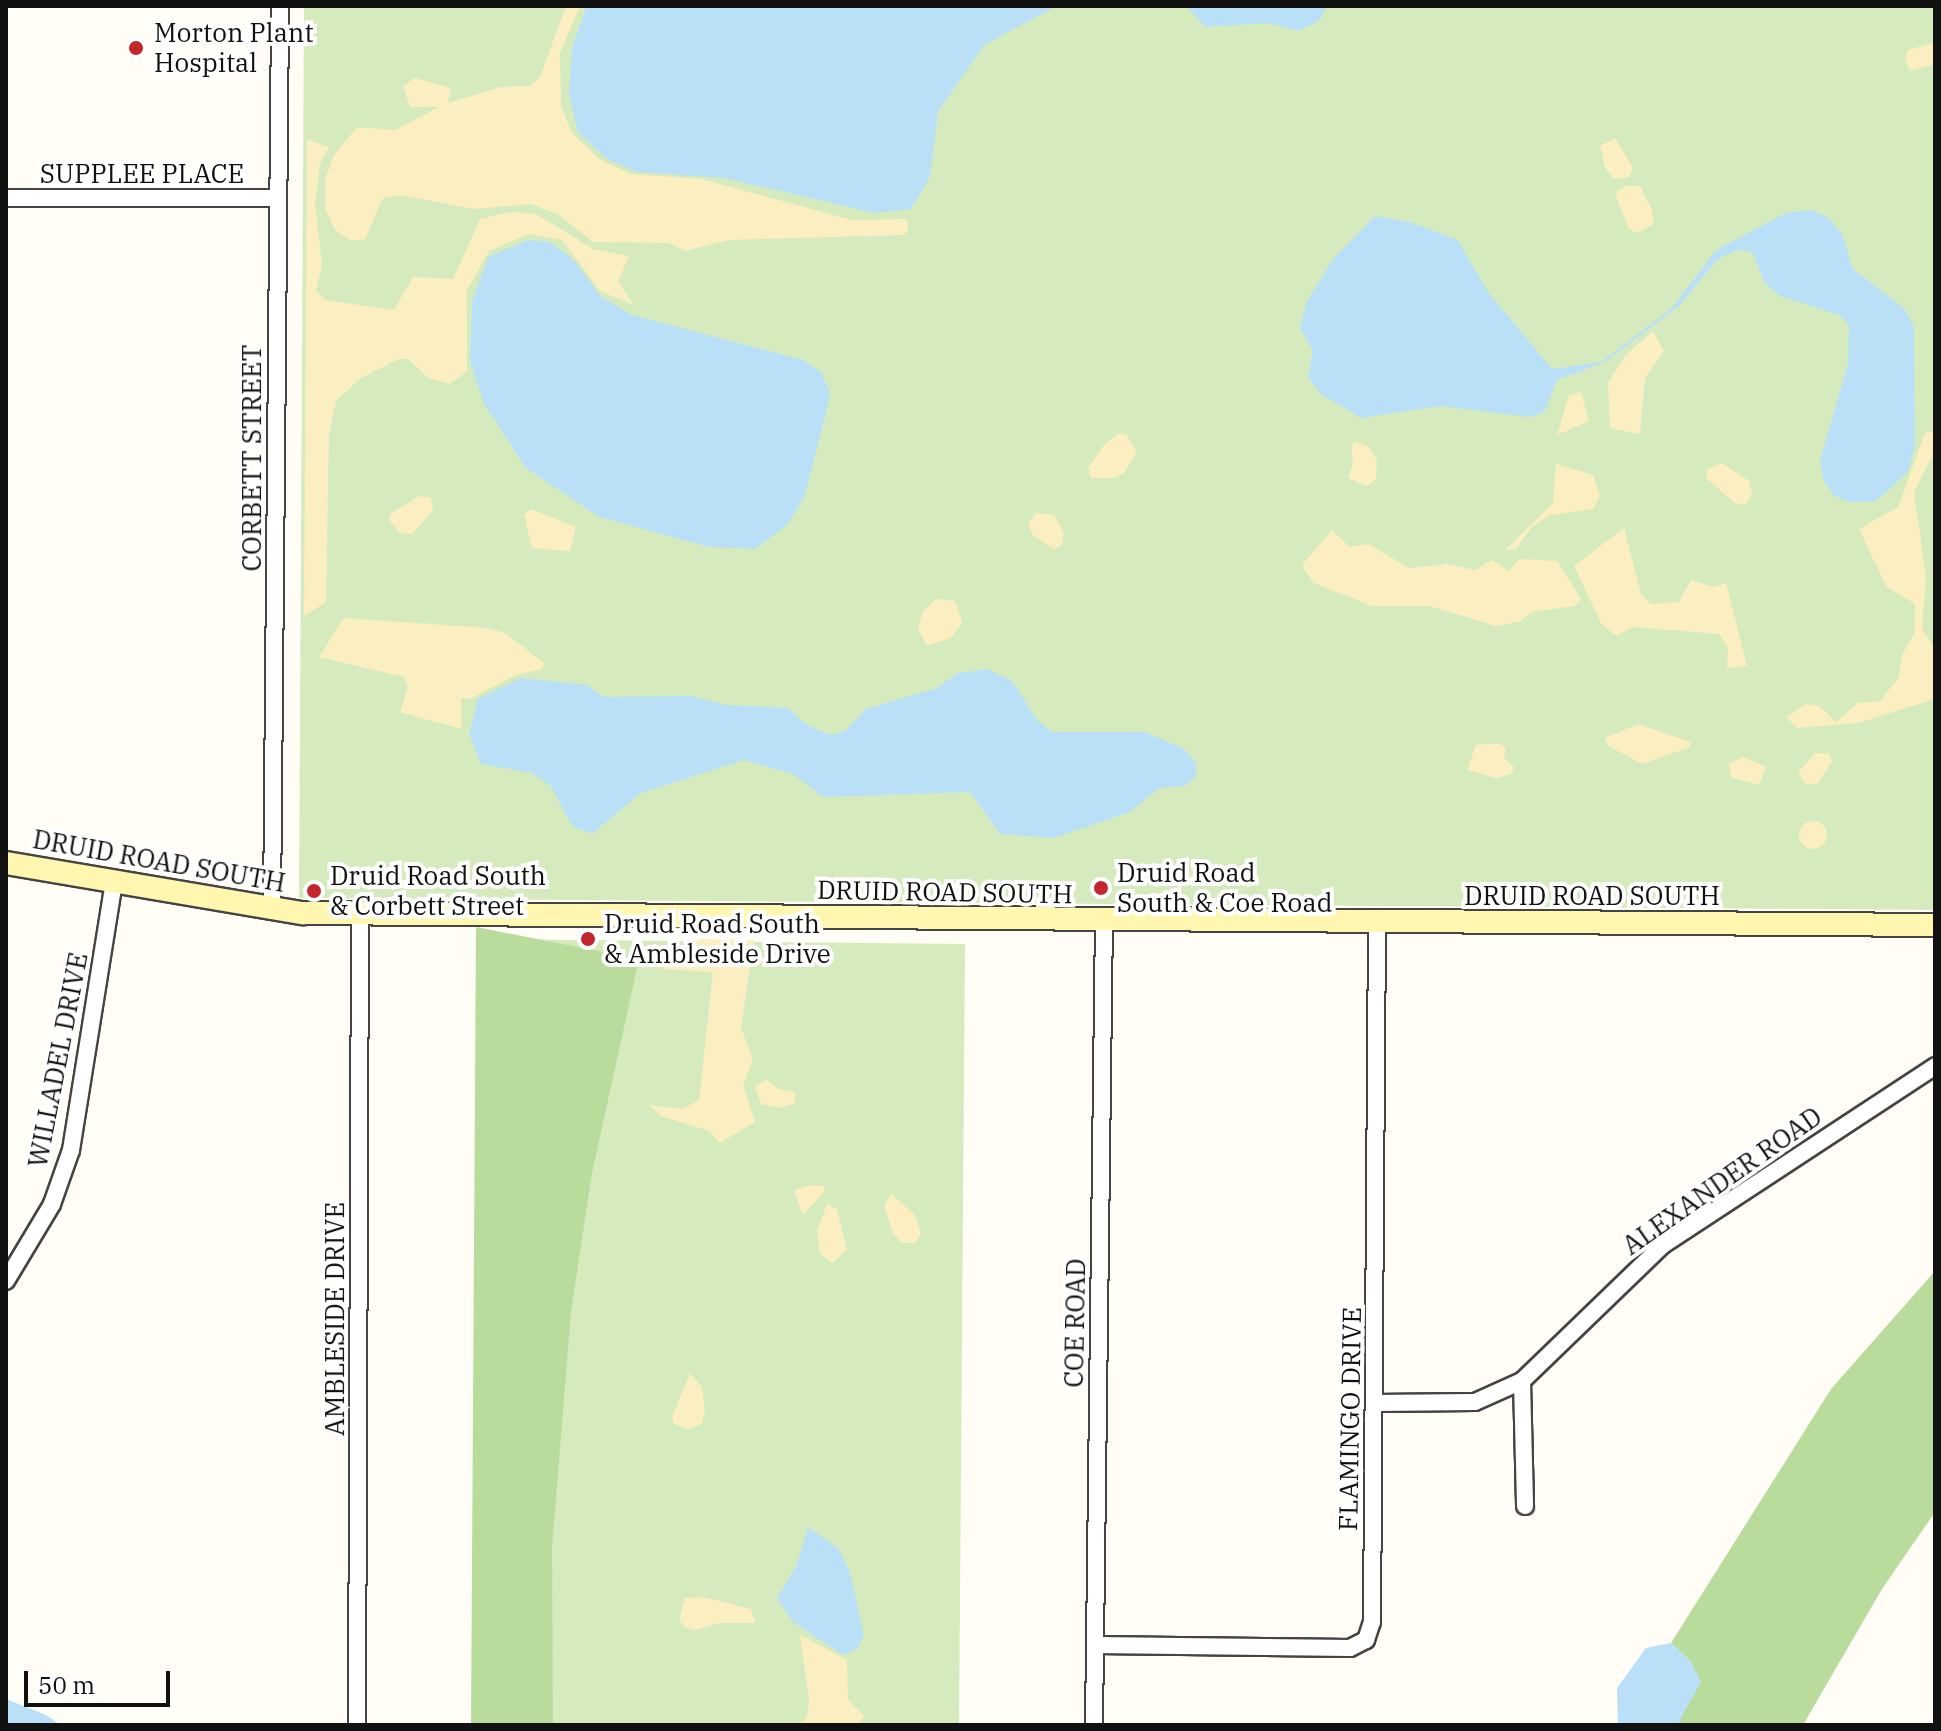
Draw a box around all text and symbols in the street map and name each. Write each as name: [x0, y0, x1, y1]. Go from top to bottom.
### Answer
place label: Morton Plant Hospital: [154, 17, 314, 78]
marker: Morton Plant Hospital: [125, 37, 147, 59]
street label: SUPPLEE PLACE: [40, 158, 244, 190]
street label: CORBETT STREET: [236, 345, 268, 571]
street label: DRUID ROAD SOUTH: [30, 823, 288, 899]
place label: Druid Road South & Coe Road: [1117, 857, 1332, 918]
place label: Druid Road South & Corbett Street: [330, 860, 546, 922]
street label: DRUID ROAD SOUTH: [817, 874, 1073, 910]
marker: Druid Road South & Coe Road: [1092, 879, 1110, 897]
street label: DRUID ROAD SOUTH: [1464, 880, 1720, 912]
marker: Druid Road South & Corbett Street: [305, 882, 323, 900]
place label: Druid Road South & Ambleside Drive: [604, 908, 831, 970]
marker: Druid Road South & Ambleside Drive: [579, 930, 597, 948]
street label: WILLADEL DRIVE: [22, 950, 94, 1170]
street label: ALEXANDER ROAD: [1616, 1101, 1828, 1261]
street label: AMBLESIDE DRIVE: [319, 1202, 351, 1436]
street label: COE ROAD: [1058, 1258, 1092, 1388]
street label: FLAMINGO DRIVE: [1332, 1307, 1368, 1531]
scale bar: [28, 1655, 174, 1705]
text: 50 m: [38, 1669, 95, 1701]

